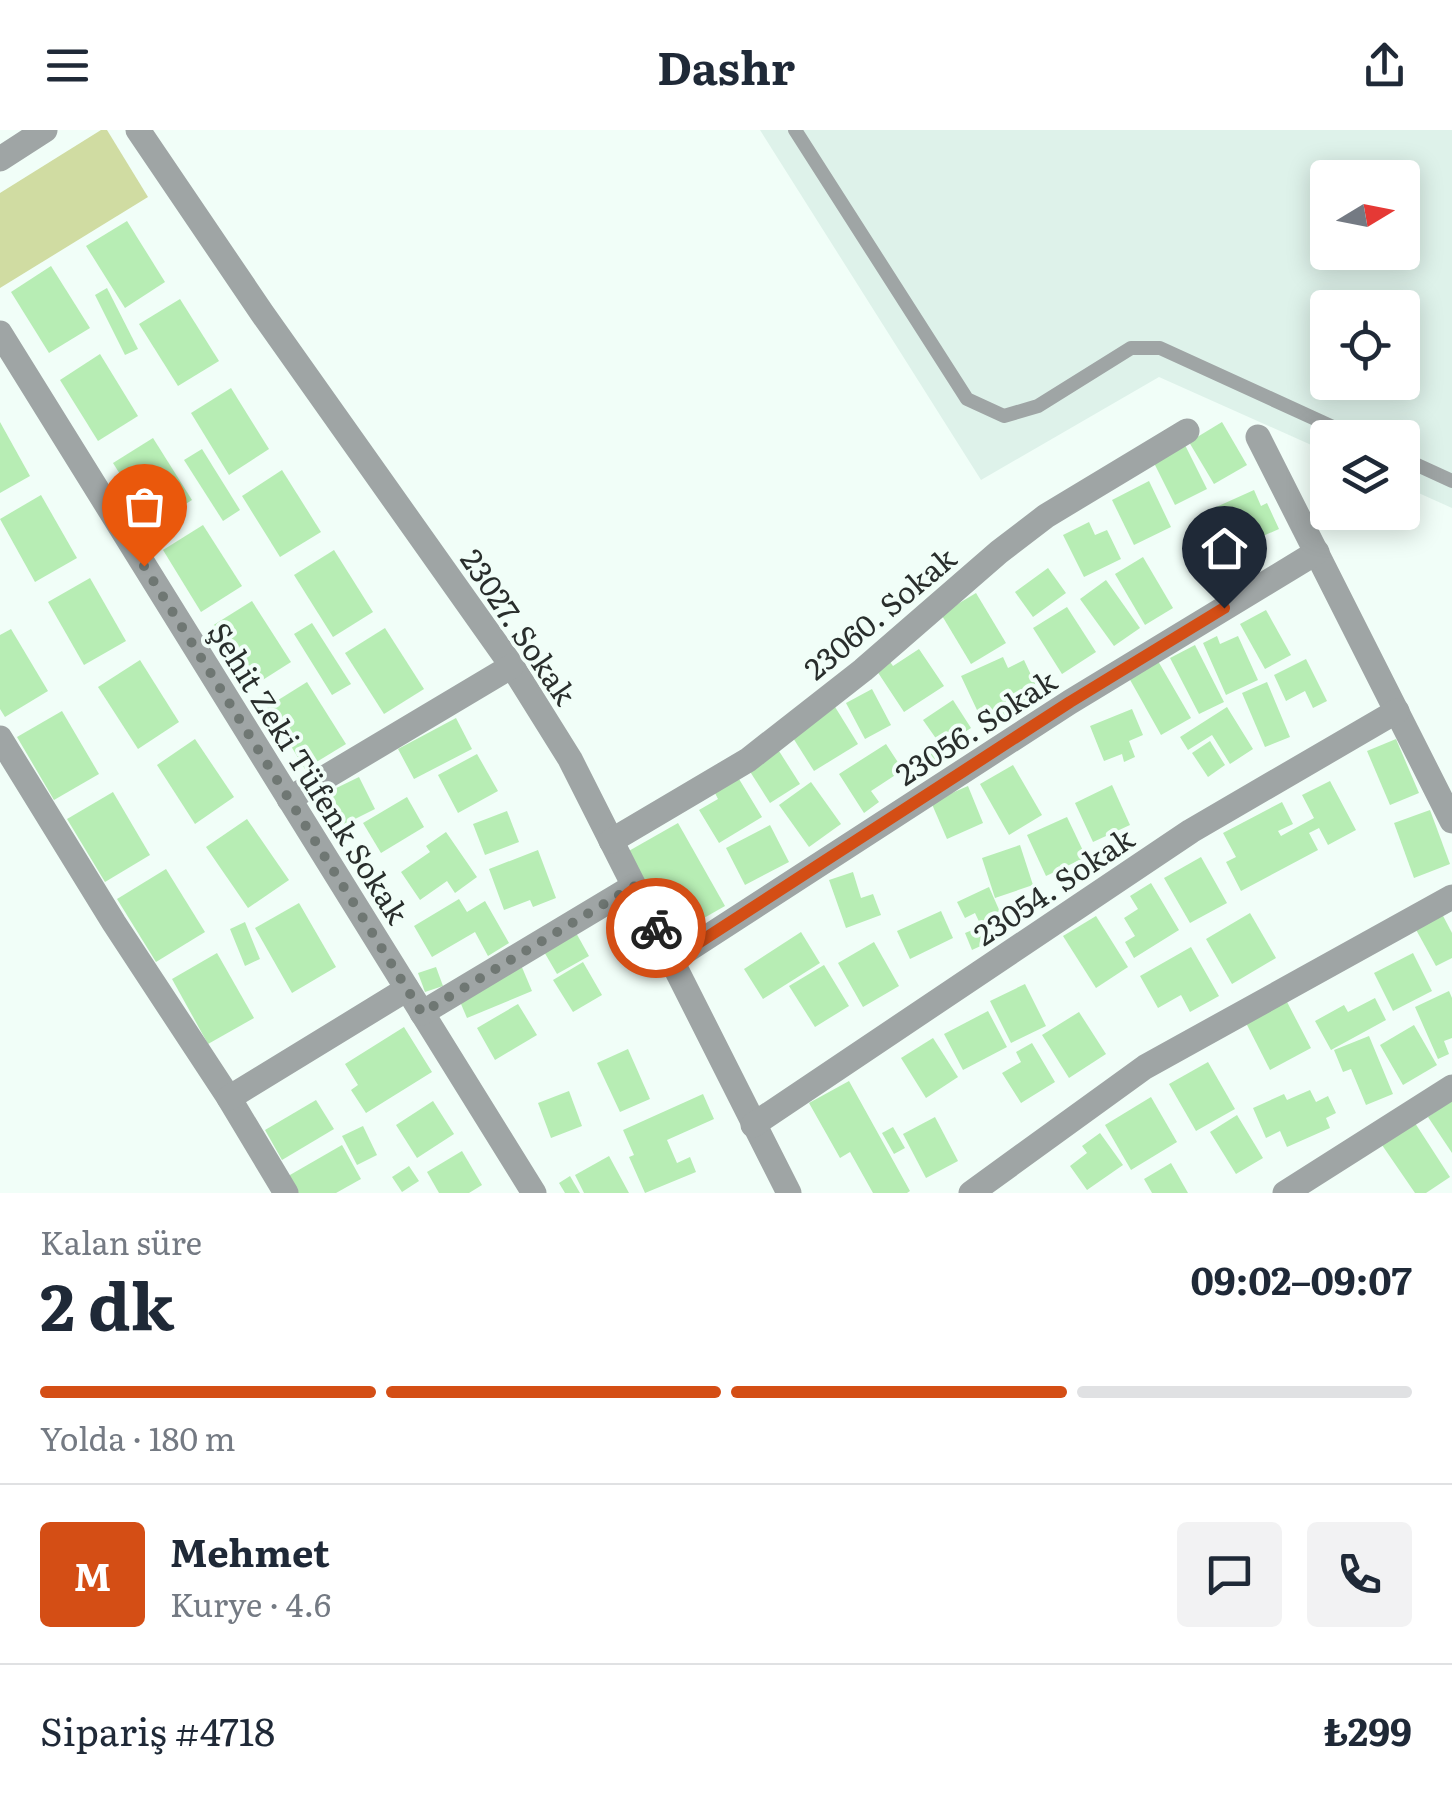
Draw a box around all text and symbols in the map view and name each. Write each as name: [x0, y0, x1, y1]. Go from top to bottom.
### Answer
text: Dashr: [657, 32, 795, 99]
icon: menu: [40, 38, 95, 93]
icon: share: [1357, 38, 1412, 93]
north arrow: [1310, 160, 1420, 270]
map controls: [1310, 160, 1420, 530]
button: locate: [1310, 290, 1420, 400]
button: layers: [1310, 420, 1420, 530]
pin: [102, 464, 187, 567]
icon: bag: [117, 479, 172, 534]
pin: [1182, 506, 1267, 609]
icon: home: [1197, 521, 1252, 576]
street label: 23060. Sokak: [794, 535, 965, 689]
street label: 23027. Sokak: [452, 539, 589, 713]
street label: Şehit Zeki Tüfenk Sokak: [199, 613, 421, 932]
street label: 23056. Sokak: [886, 657, 1065, 795]
street label: 23054. Sokak: [964, 815, 1142, 955]
courier: [606, 878, 706, 978]
icon: bike: [629, 901, 684, 956]
text: Kalan süre: [40, 1217, 202, 1265]
text: 09:02–09:07: [1190, 1250, 1412, 1307]
text: 2 dk: [40, 1254, 174, 1351]
text: Yolda · 180 m: [40, 1413, 235, 1461]
text: Mehmet: [170, 1522, 330, 1579]
button: chat: [1177, 1522, 1282, 1627]
button: phone: [1307, 1522, 1412, 1627]
text: M: [74, 1546, 111, 1603]
text: Kurye · 4.6: [170, 1579, 331, 1627]
text: Sipariş #4718: [40, 1701, 275, 1758]
text: ₺299: [1323, 1701, 1412, 1758]

